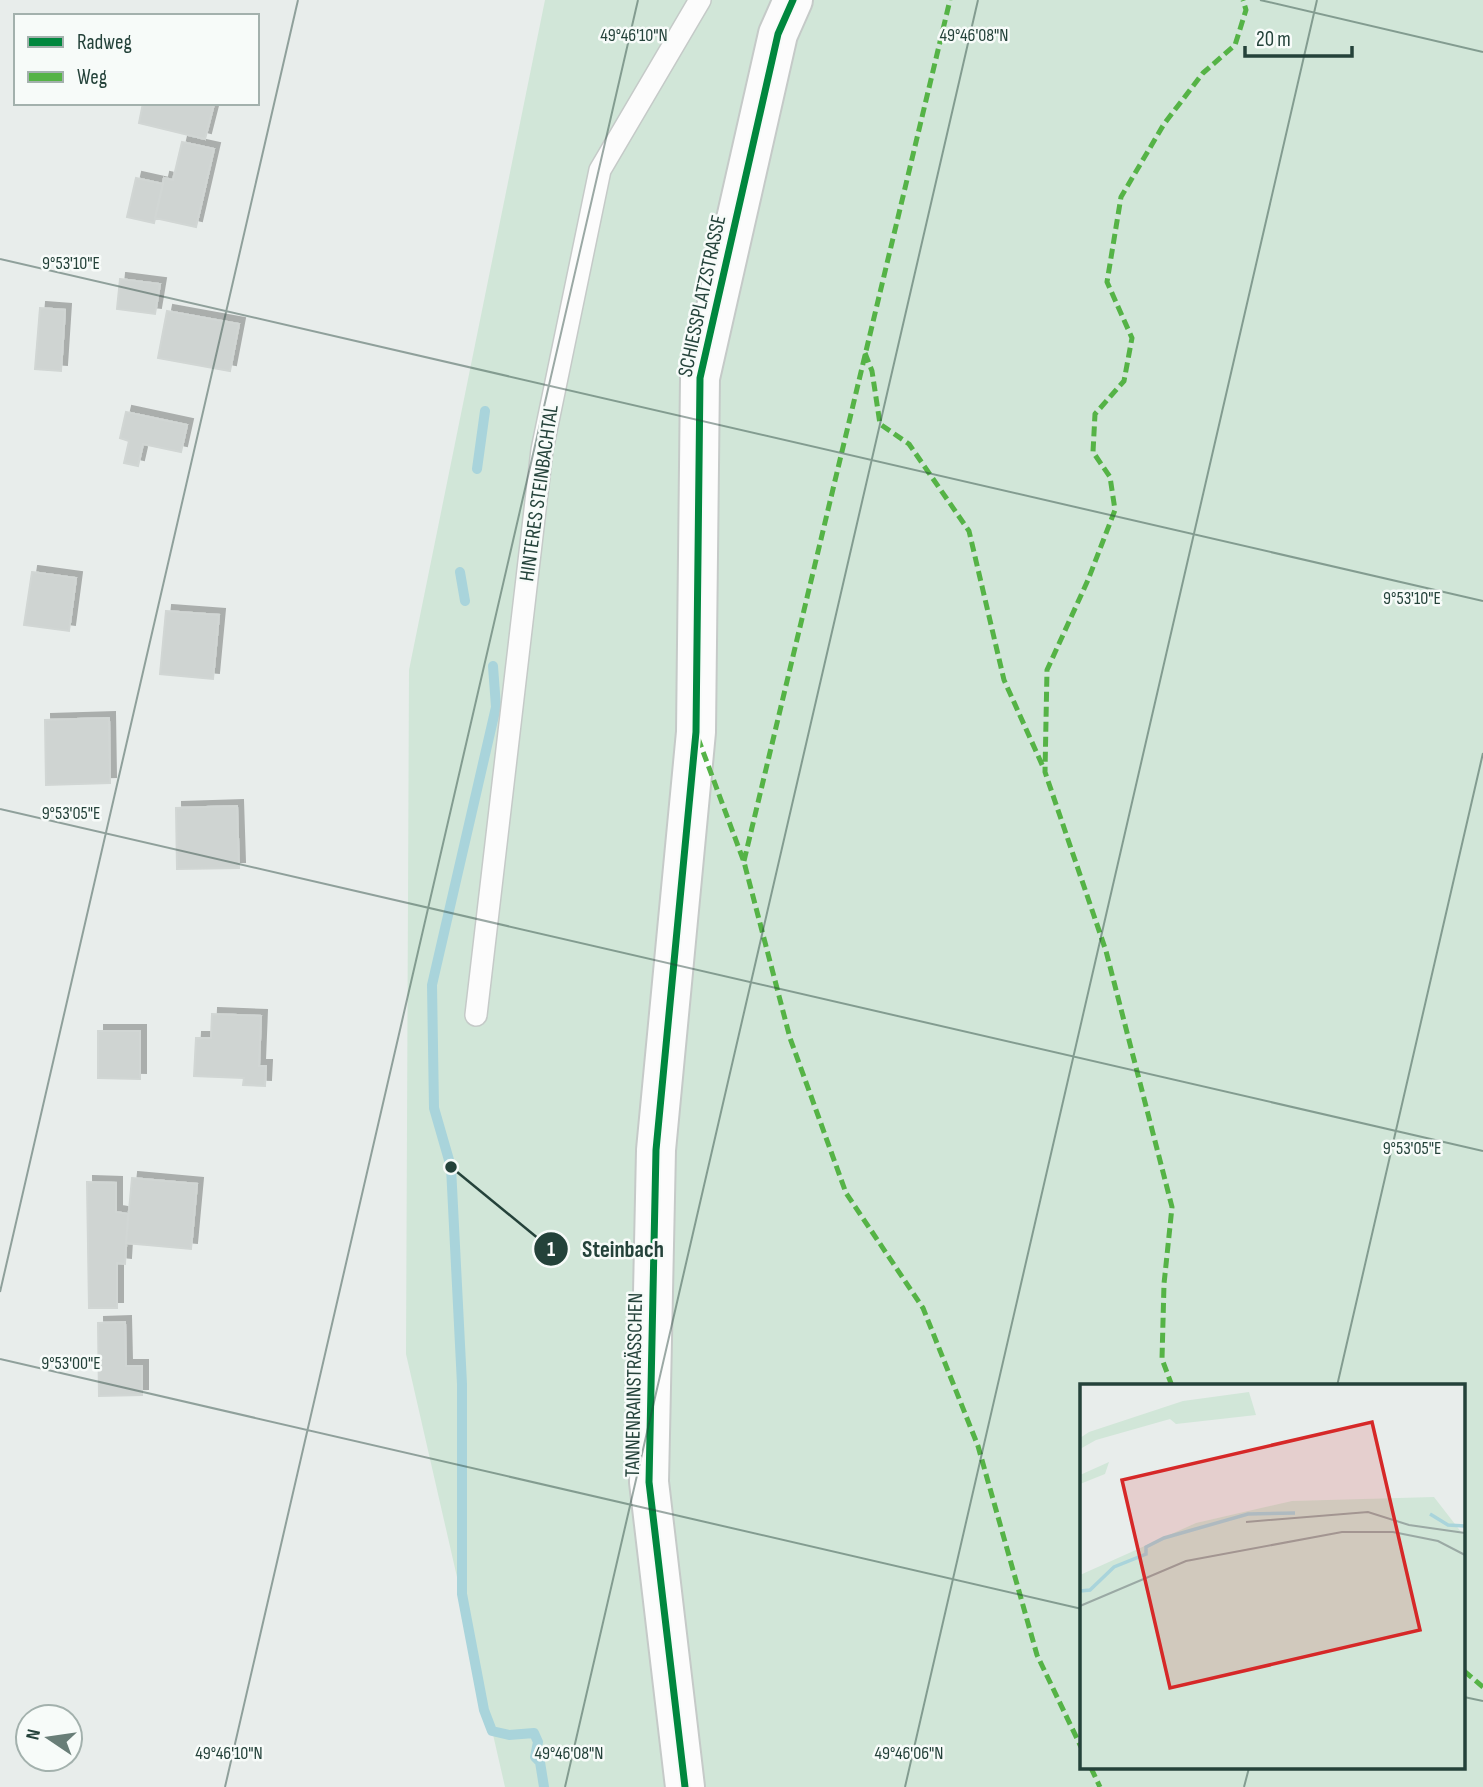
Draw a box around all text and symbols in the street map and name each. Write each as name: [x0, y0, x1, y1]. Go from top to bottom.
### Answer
legend: [14, 14, 259, 105]
scale bar: [1245, 14, 1352, 58]
text: 49°46'10"N: [600, 25, 668, 46]
text: 49°46'08"N: [940, 25, 1008, 46]
text: 20 m: [1256, 27, 1291, 52]
text: Radweg: [77, 30, 132, 55]
text: Weg: [77, 65, 107, 90]
street label: SCHIESSPLATZSTRASSE: [673, 213, 731, 379]
text: 9°53'10"E: [42, 253, 100, 274]
street label: HINTERES STEINBACHTAL: [514, 403, 564, 583]
text: 9°53'10"E: [1383, 588, 1441, 609]
text: 9°53'05"E: [42, 803, 100, 824]
text: 9°53'05"E: [1383, 1138, 1441, 1159]
callout: Steinbach: [533, 1227, 678, 1271]
text: Steinbach: [582, 1236, 664, 1264]
text: 1: [547, 1237, 555, 1262]
street label: TANNENRAINSTRÄSSCHEN: [620, 1292, 648, 1478]
text: 9°53'00"E: [41, 1353, 101, 1374]
inset map: [1080, 1384, 1466, 1770]
north arrow: [14, 1703, 84, 1773]
text: N: [22, 1727, 46, 1742]
text: 49°46'10"N: [195, 1743, 263, 1764]
text: 49°46'08"N: [535, 1743, 603, 1764]
text: 49°46'06"N: [874, 1743, 944, 1764]

